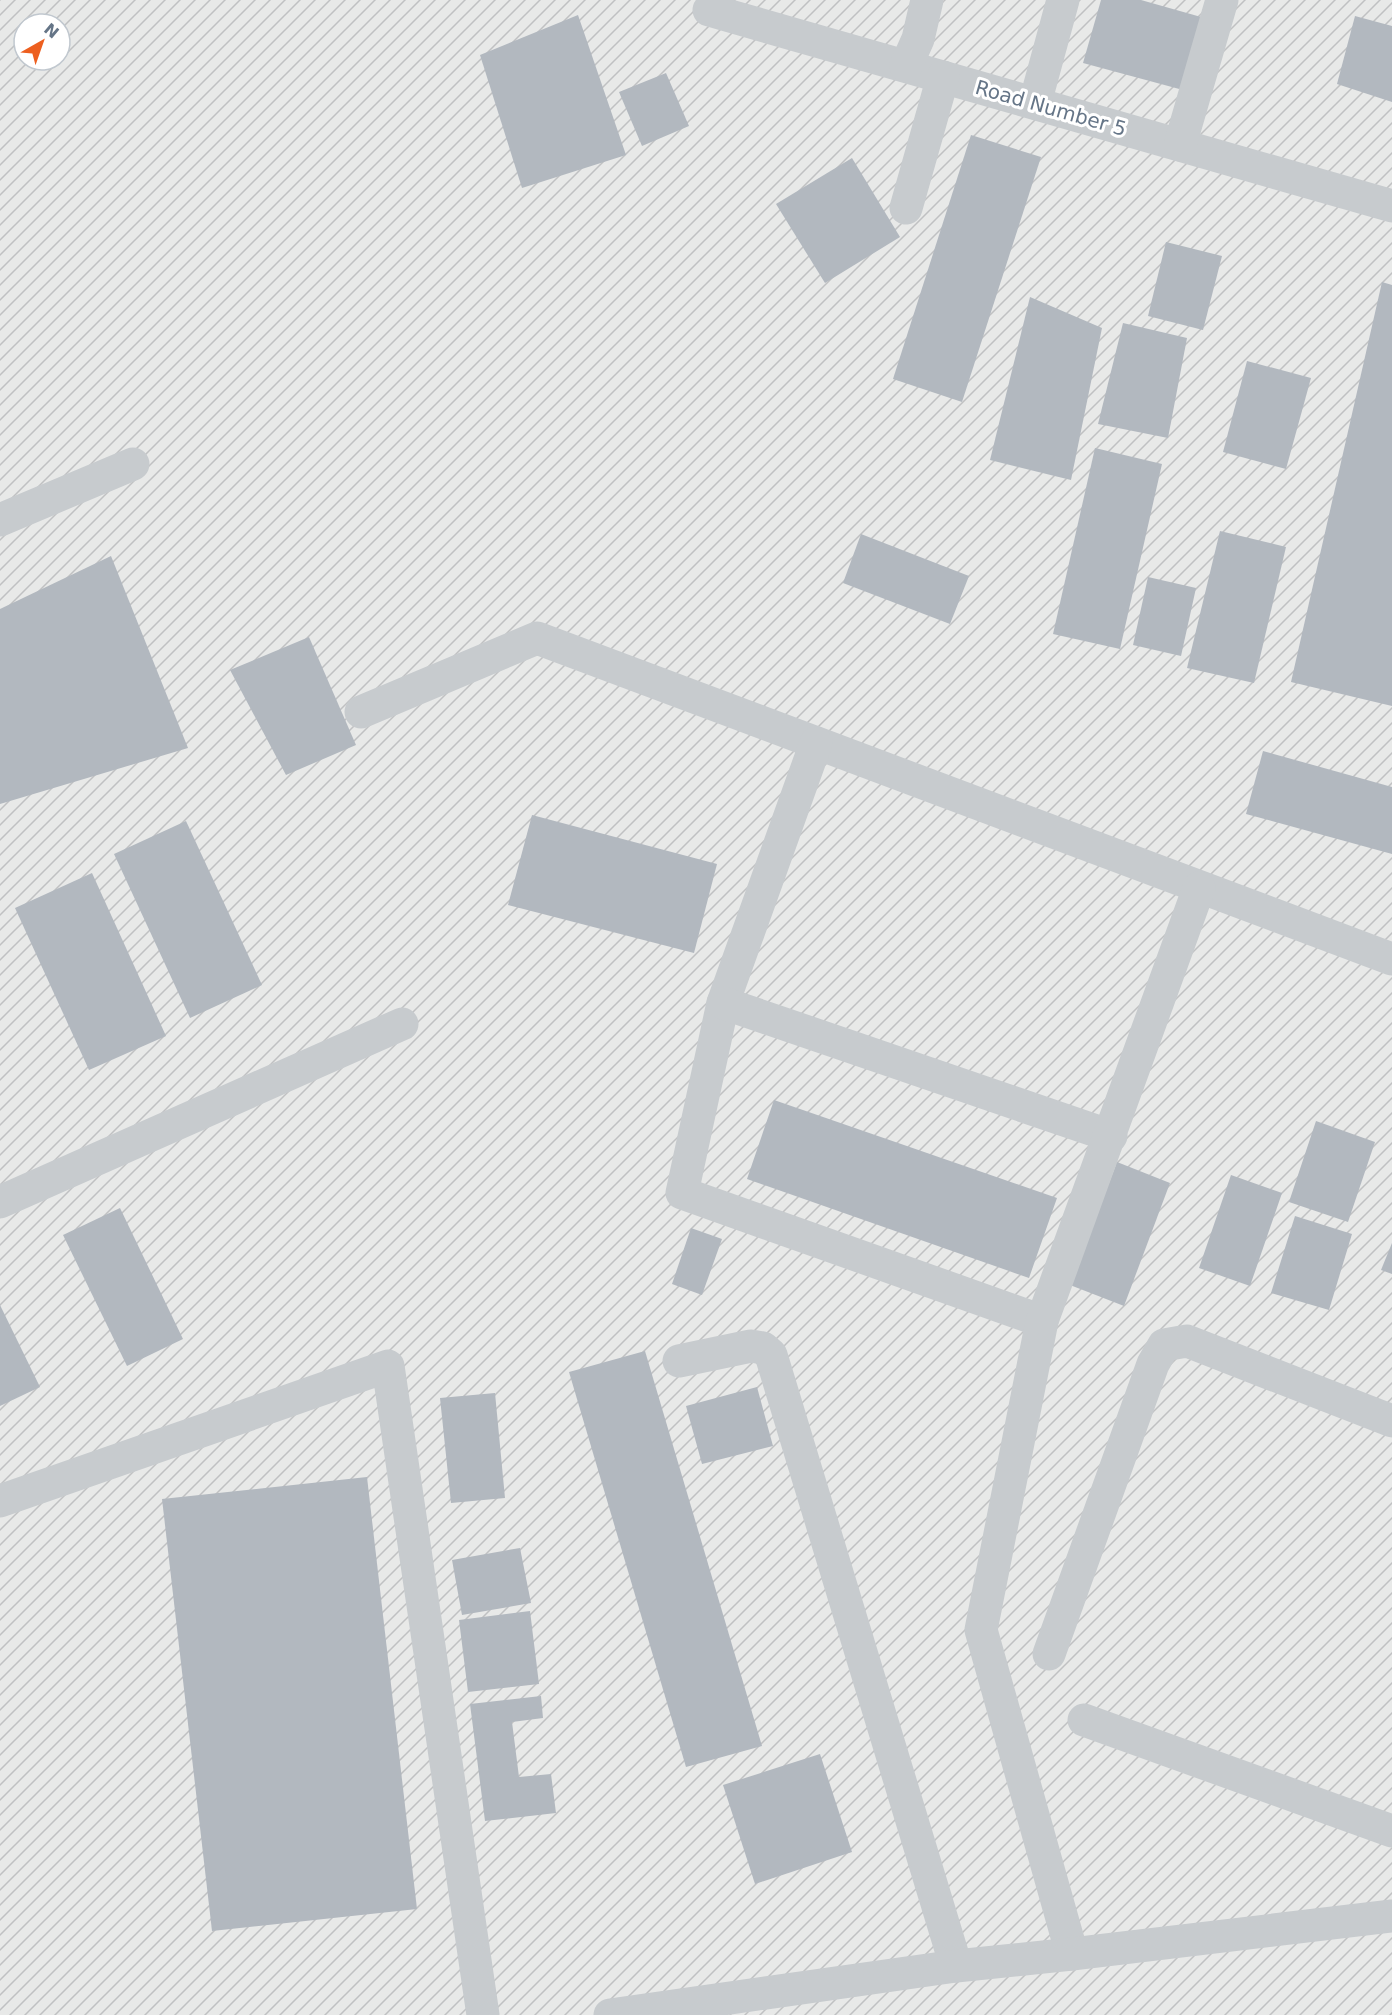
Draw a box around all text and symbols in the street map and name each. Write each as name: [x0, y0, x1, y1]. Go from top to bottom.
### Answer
north arrow: [12, 12, 72, 72]
text: N: [40, 19, 63, 42]
street label: Road Number 5: [973, 75, 1129, 141]

